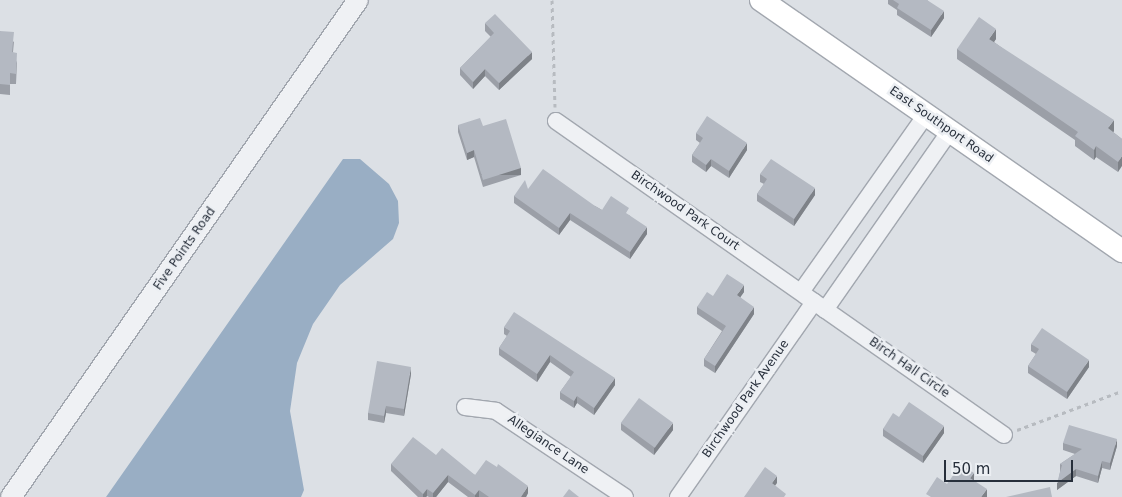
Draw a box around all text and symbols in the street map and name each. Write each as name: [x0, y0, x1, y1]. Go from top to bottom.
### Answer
street label: East Southport Road: [886, 84, 996, 166]
street label: Birchwood Park Court: [628, 168, 742, 254]
street label: Five Points Road: [151, 205, 219, 293]
street label: Birch Hall Circle: [866, 335, 952, 401]
street label: Birchwood Park Avenue: [700, 337, 792, 461]
street label: Allegiance Lane: [505, 412, 591, 478]
scale bar: [947, 450, 1076, 482]
text: 50 m: [952, 460, 990, 478]

